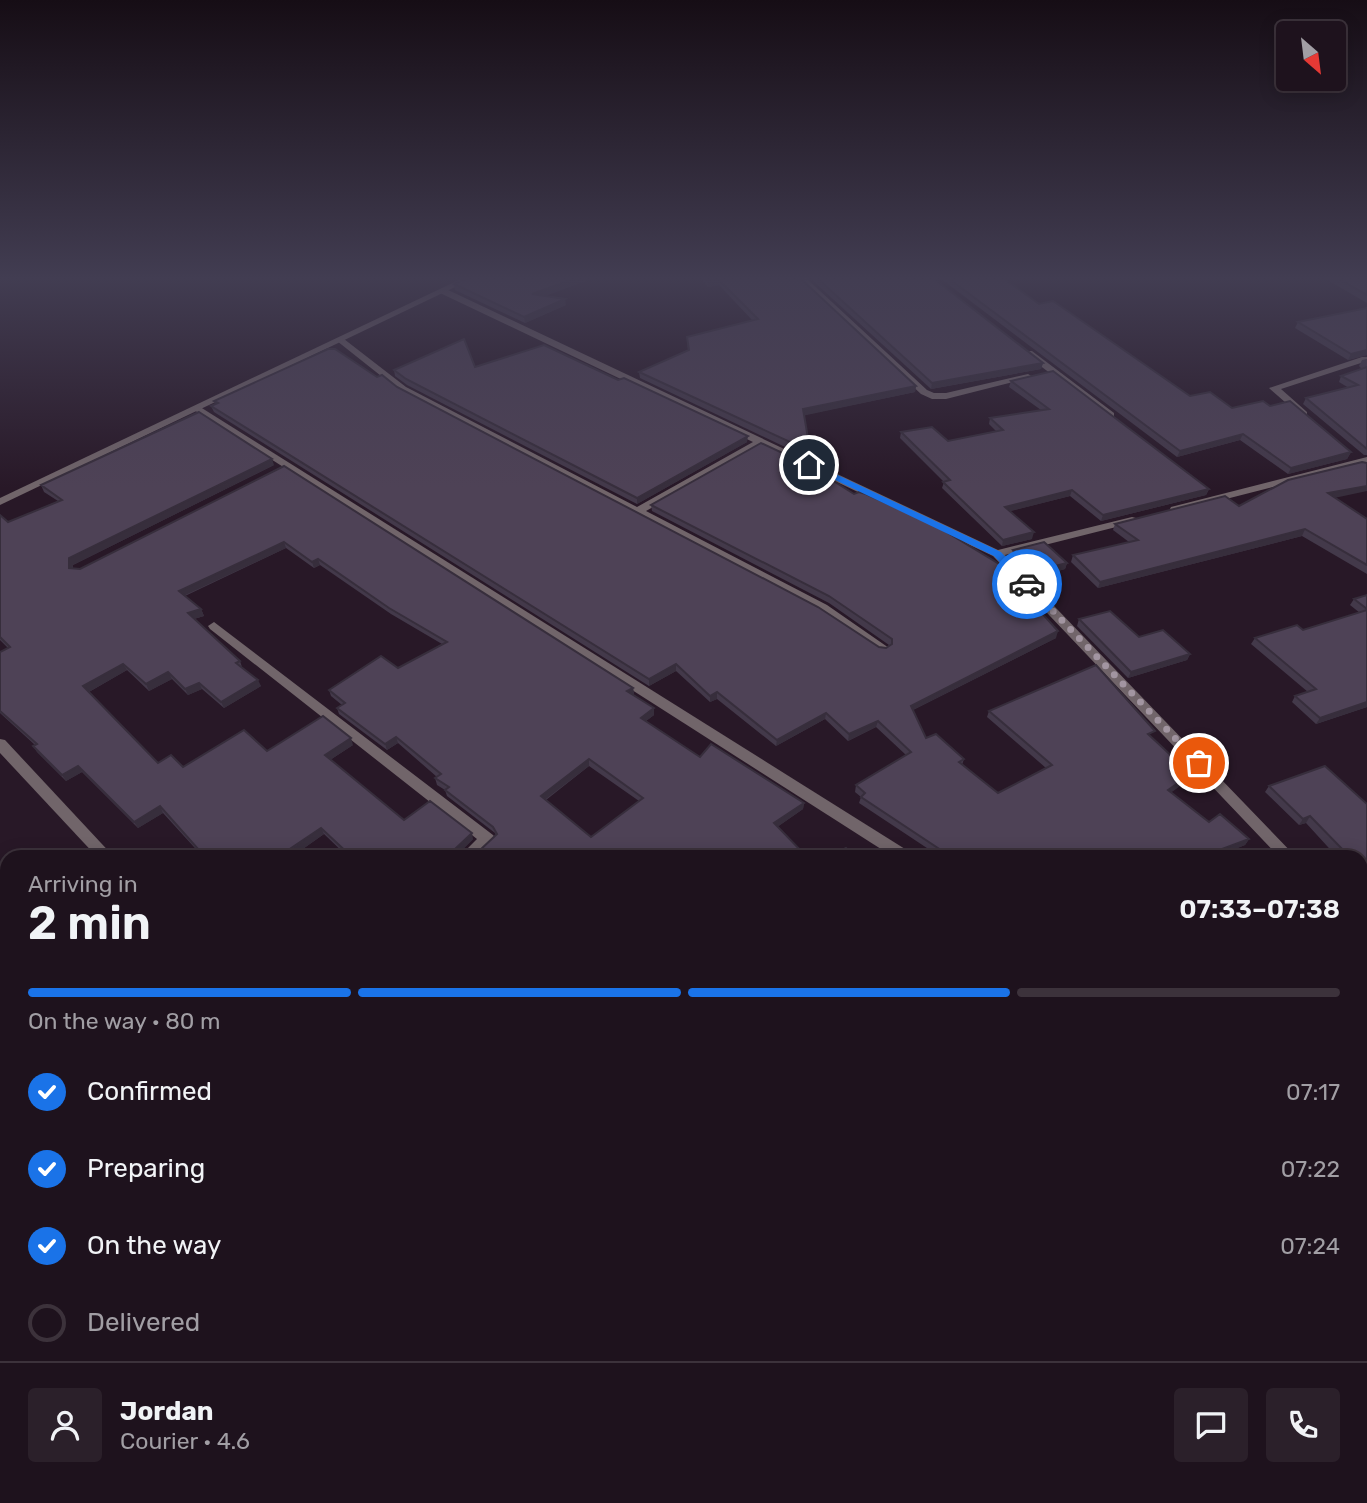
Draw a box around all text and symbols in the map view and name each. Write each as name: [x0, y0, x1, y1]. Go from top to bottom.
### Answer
north arrow: [1276, 21, 1346, 91]
map controls: [1276, 21, 1346, 91]
pin: [779, 435, 839, 495]
icon: home: [790, 446, 828, 484]
courier: [992, 549, 1062, 619]
icon: car: [1008, 565, 1046, 603]
pin: [1169, 733, 1229, 793]
icon: bag: [1180, 744, 1218, 782]
text: Arriving in: [28, 870, 138, 898]
text: 07:33–07:38: [1179, 894, 1340, 925]
text: 2 min: [28, 896, 151, 951]
text: On the way · 80 m: [28, 1007, 220, 1035]
icon: check: [28, 1073, 66, 1111]
text: Confirmed: [87, 1076, 212, 1107]
text: 07:17: [1286, 1078, 1340, 1106]
icon: check: [28, 1150, 66, 1188]
text: Preparing: [87, 1153, 205, 1184]
text: 07:22: [1281, 1155, 1340, 1183]
icon: check: [28, 1227, 66, 1265]
text: On the way: [87, 1230, 221, 1261]
text: 07:24: [1280, 1232, 1340, 1260]
text: Delivered: [87, 1307, 200, 1338]
button: person: [28, 1388, 102, 1462]
button: chat: [1174, 1388, 1248, 1462]
button: phone: [1266, 1388, 1340, 1462]
text: Jordan: [120, 1396, 213, 1427]
text: Courier · 4.6: [120, 1427, 250, 1455]

